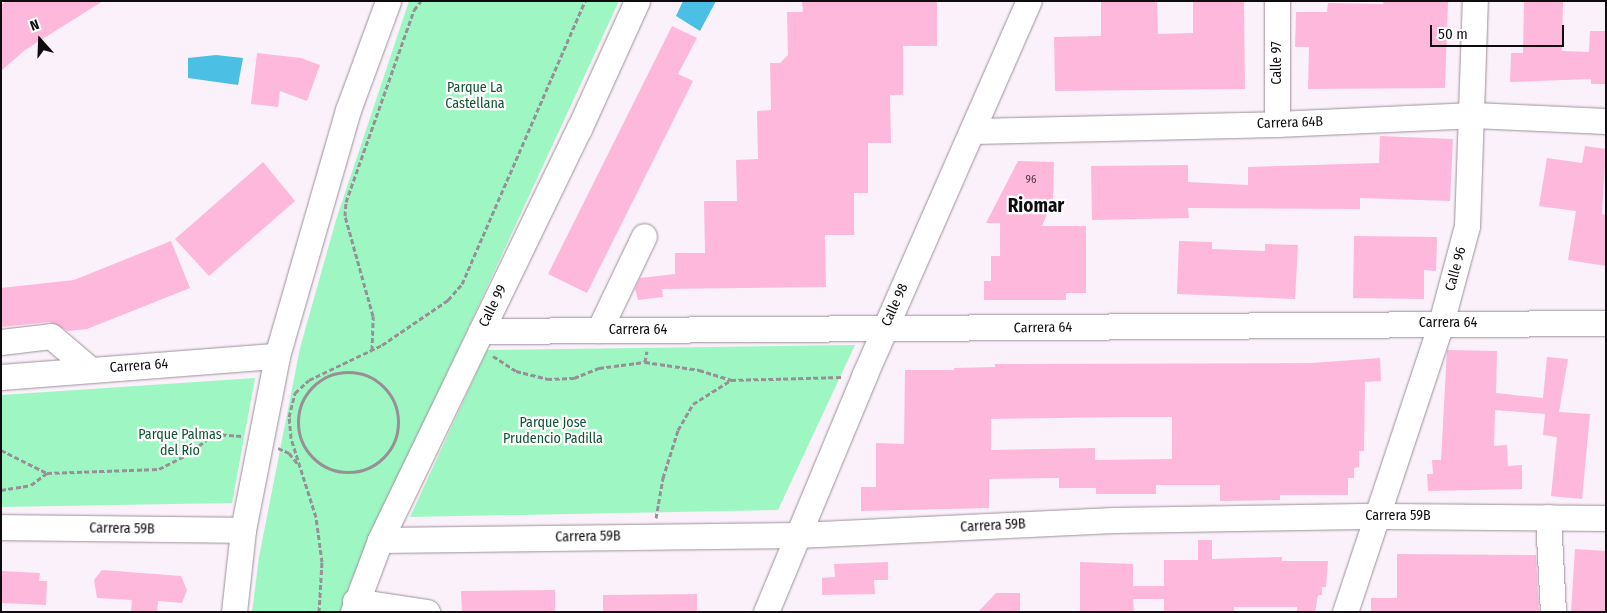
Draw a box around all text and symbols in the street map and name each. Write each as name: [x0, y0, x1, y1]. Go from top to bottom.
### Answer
north arrow: [15, 15, 65, 65]
scale bar: [1432, 15, 1566, 47]
text: N: [28, 16, 42, 35]
text: 50 m: [1438, 25, 1468, 43]
street label: Calle 97: [1269, 41, 1285, 85]
park label: Parque La Castellana: [445, 80, 505, 112]
street label: Carrera 64B: [1257, 113, 1323, 133]
house number: 96: [1026, 173, 1036, 187]
district label: Riomar: [1008, 195, 1064, 217]
street label: Calle 96: [1442, 245, 1470, 293]
street label: Calle 98: [878, 281, 912, 329]
street label: Calle 99: [476, 282, 510, 330]
street label: Carrera 64: [1419, 315, 1477, 331]
street label: Carrera 64: [1014, 319, 1072, 337]
street label: Carrera 64: [609, 322, 667, 338]
street label: Carrera 64: [109, 356, 169, 376]
park label: Parque Jose Prudencio Padilla: [503, 415, 603, 448]
park label: Parque Palmas del Río: [138, 427, 222, 460]
street label: Carrera 59B: [1365, 508, 1431, 524]
street label: Carrera 59B: [960, 516, 1026, 536]
street label: Carrera 59B: [89, 520, 155, 538]
street label: Carrera 59B: [555, 528, 621, 546]

